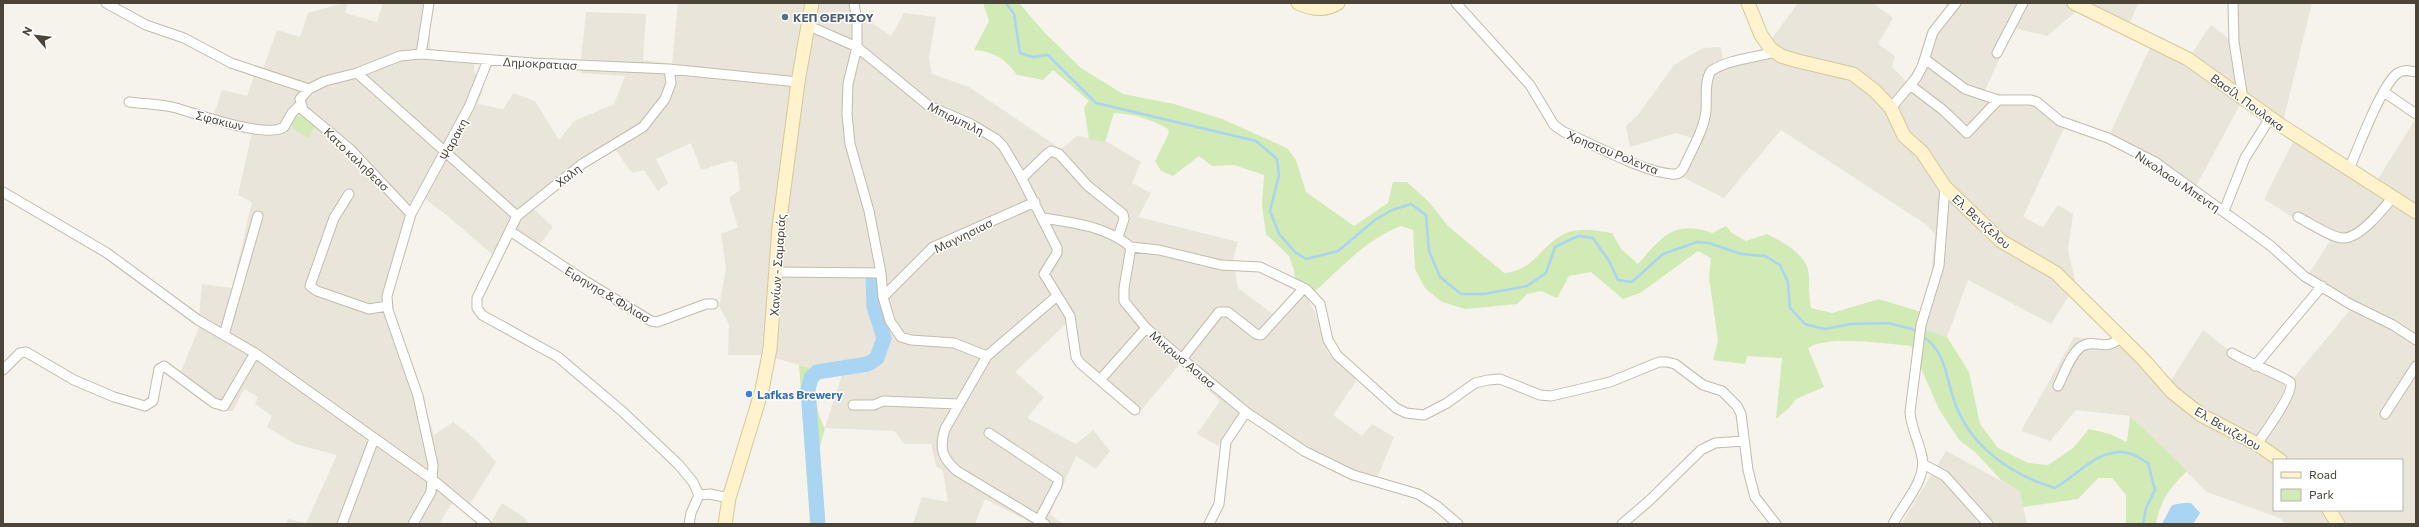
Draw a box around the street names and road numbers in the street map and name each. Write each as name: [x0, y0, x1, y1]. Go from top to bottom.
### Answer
street label: Δημοκρατιασ: [502, 54, 578, 72]
street label: Βασίλ. Πουλακα: [2208, 71, 2288, 133]
street label: Μπιρμπιλη: [926, 98, 986, 138]
street label: Σφακιων: [195, 107, 245, 133]
street label: Ψαρακη: [436, 116, 470, 162]
street label: Κατο καληθεασ: [322, 124, 393, 194]
street label: Χρηστου Ρολεντα: [1565, 127, 1661, 177]
street label: Νικολαου Μπεντη: [2133, 147, 2223, 215]
street label: Χαλη: [553, 161, 583, 189]
street label: Ελ. Βενιζελου: [1950, 191, 2014, 251]
street label: Χανίων - Σαμαριάς: [766, 213, 788, 317]
street label: Μαγνησιασ: [931, 215, 995, 255]
street label: Ειρηνησ & Φιλιασ: [563, 263, 654, 325]
street label: Μικρωσ Ασιασ: [1147, 327, 1219, 391]
street label: Ελ. Βενιζελου: [2192, 403, 2264, 453]

